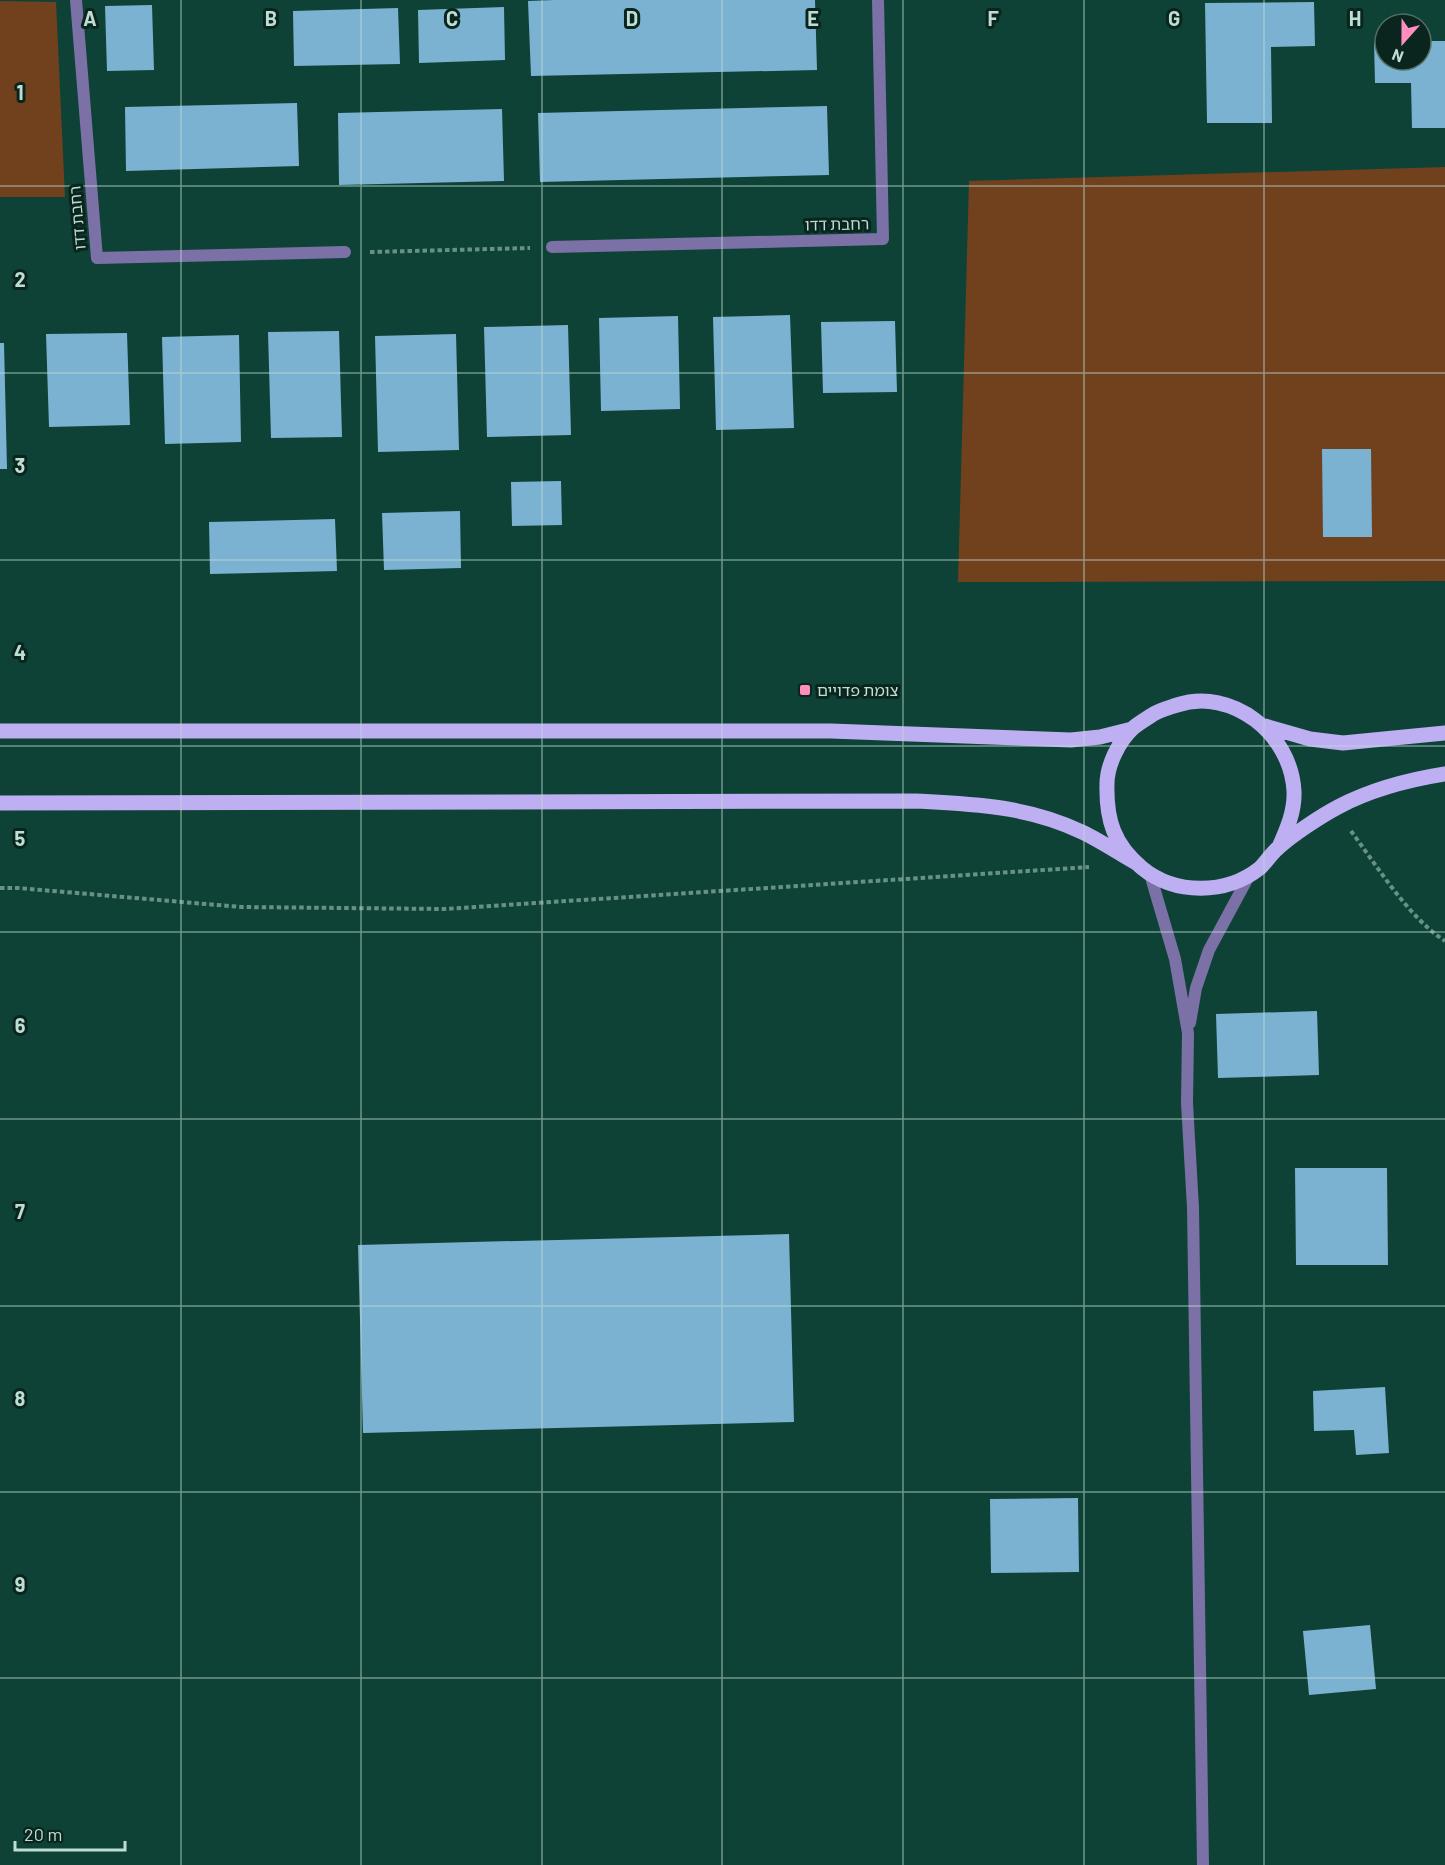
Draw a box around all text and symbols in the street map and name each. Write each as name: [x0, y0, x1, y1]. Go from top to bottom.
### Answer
text: A: [83, 6, 97, 30]
text: B: [265, 6, 277, 30]
text: C: [446, 6, 458, 30]
text: D: [626, 6, 638, 30]
text: E: [807, 6, 819, 30]
text: F: [987, 6, 999, 30]
text: G: [1168, 6, 1180, 30]
text: H: [1349, 6, 1361, 30]
north arrow: [1373, 12, 1433, 72]
text: N: [1389, 46, 1406, 67]
text: 1: [16, 80, 24, 104]
street label: רחבת דדו: [64, 185, 89, 251]
street label: רחבת דדו: [805, 213, 869, 234]
text: 2: [14, 267, 26, 291]
text: 3: [15, 453, 25, 477]
text: 4: [14, 640, 26, 664]
place label: צומת פדויים: [817, 680, 899, 699]
marker: צומת פדויים: [798, 683, 812, 697]
text: 5: [15, 826, 26, 850]
text: 6: [15, 1013, 26, 1037]
text: 7: [15, 1199, 25, 1223]
text: 8: [15, 1386, 26, 1410]
text: 9: [15, 1572, 25, 1596]
scale bar: [15, 1814, 124, 1852]
text: 20 m: [24, 1823, 62, 1845]

